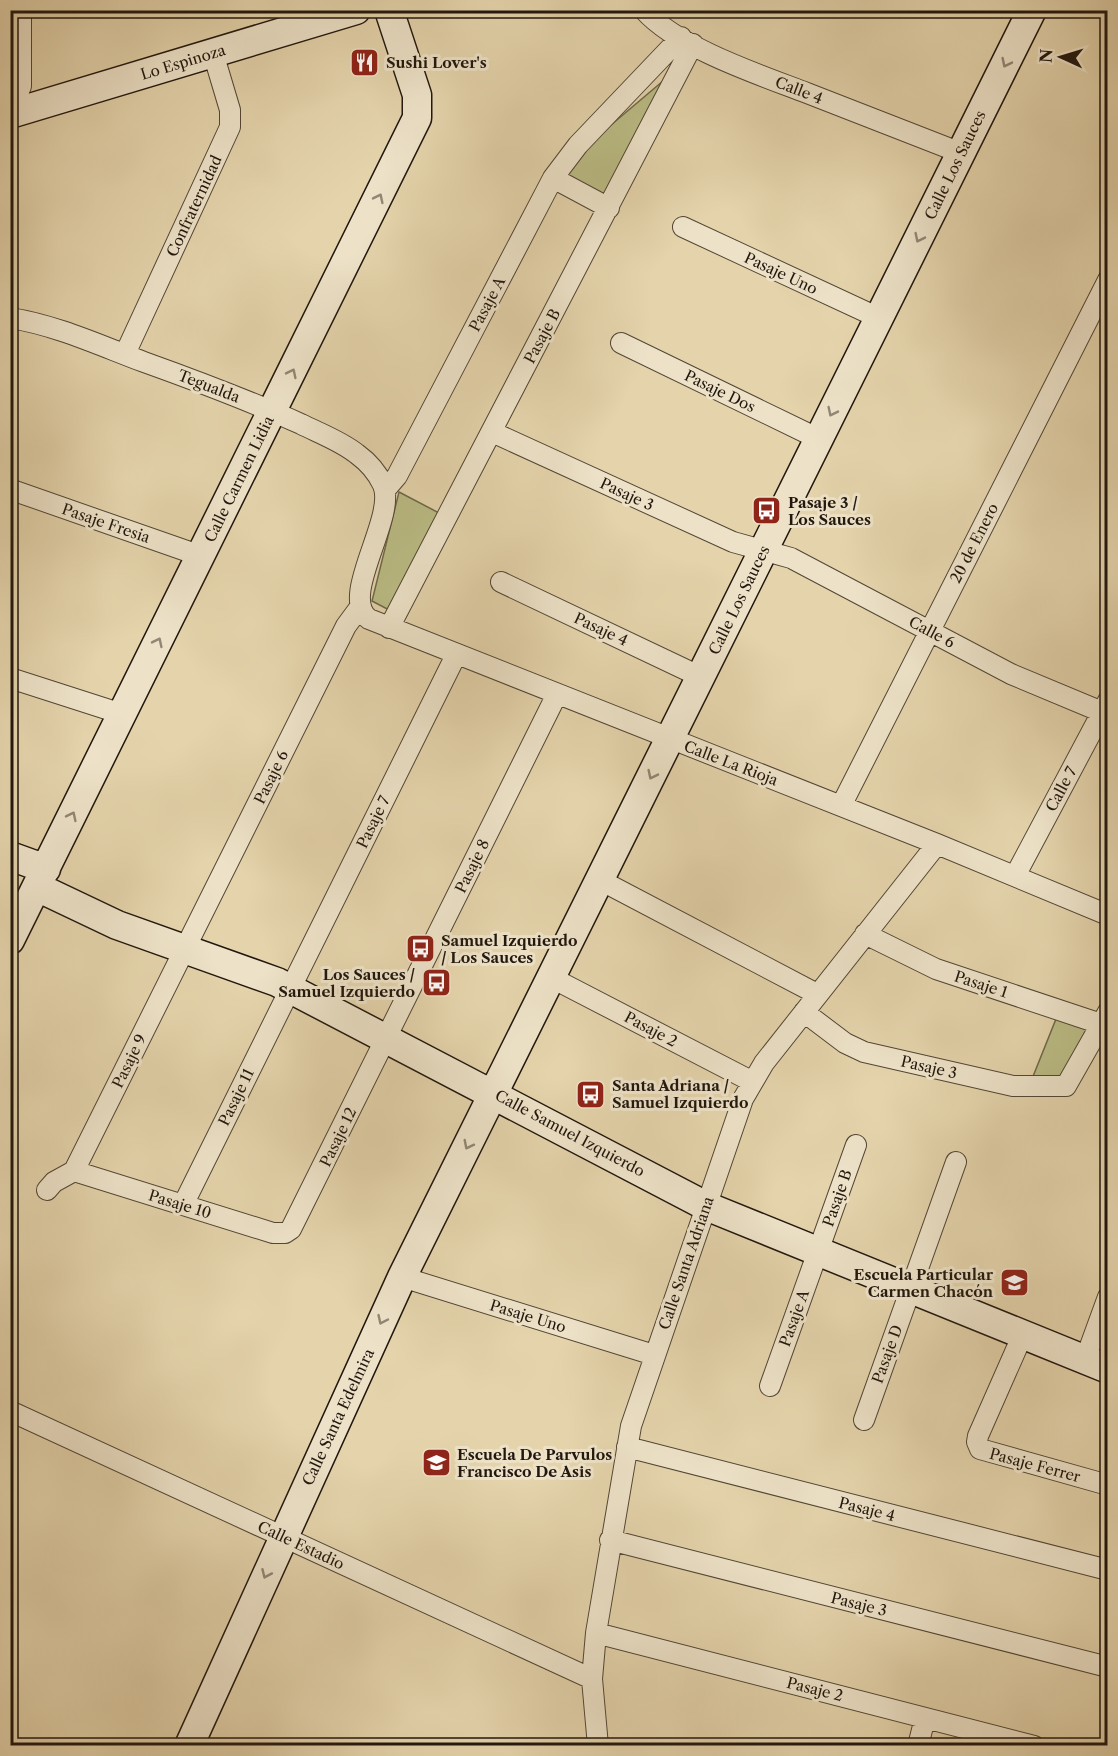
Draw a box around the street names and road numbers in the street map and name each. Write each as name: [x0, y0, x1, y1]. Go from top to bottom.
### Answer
street label: Lo Espinoza: [138, 40, 228, 84]
street label: Calle 4: [773, 72, 825, 108]
street label: Calle Los Sauces: [920, 107, 990, 223]
street label: Confraternidad: [162, 152, 226, 260]
street label: Pasaje Uno: [741, 248, 821, 298]
street label: Pasaje A: [465, 273, 510, 335]
street label: Pasaje B: [520, 305, 564, 367]
street label: Tegualda: [175, 366, 243, 407]
street label: Pasaje Dos: [681, 366, 759, 416]
street label: Calle Carmen Lidia: [200, 413, 278, 545]
street label: Pasaje 3: [597, 473, 657, 515]
street label: Pasaje Fresia: [59, 499, 153, 547]
street label: 20 de Enero: [946, 500, 1002, 586]
street label: Calle Los Sauces: [704, 542, 774, 658]
street label: Pasaje 4: [571, 608, 631, 650]
street label: Calle 6: [906, 612, 959, 652]
street label: Calle La Rioja: [681, 736, 781, 790]
street label: Pasaje 6: [250, 747, 292, 807]
street label: Calle 7: [1041, 763, 1081, 815]
street label: Pasaje 7: [352, 792, 394, 851]
street label: Pasaje 8: [451, 836, 493, 896]
street label: Pasaje 1: [952, 966, 1011, 1002]
street label: Pasaje 2: [621, 1007, 681, 1051]
street label: Pasaje 9: [108, 1031, 150, 1091]
street label: Pasaje 3: [899, 1051, 959, 1083]
street label: Pasaje 11: [214, 1065, 258, 1129]
street label: Calle Samuel Izquierdo: [492, 1085, 648, 1181]
street label: Pasaje 12: [316, 1104, 360, 1170]
street label: Pasaje B: [818, 1167, 856, 1229]
street label: Pasaje 10: [146, 1185, 214, 1223]
street label: Calle Santa Adriana: [654, 1194, 718, 1332]
street label: Pasaje A: [775, 1286, 813, 1349]
street label: Pasaje Uno: [488, 1295, 568, 1337]
street label: Pasaje D: [868, 1322, 906, 1386]
street label: Calle Santa Edelmira: [298, 1345, 378, 1489]
street label: Pasaje Ferrer: [987, 1444, 1083, 1486]
street label: Pasaje 4: [837, 1493, 897, 1525]
street label: Calle Estadio: [255, 1517, 347, 1573]
street label: Pasaje 3: [829, 1588, 889, 1620]
street label: Pasaje 2: [785, 1673, 845, 1705]

